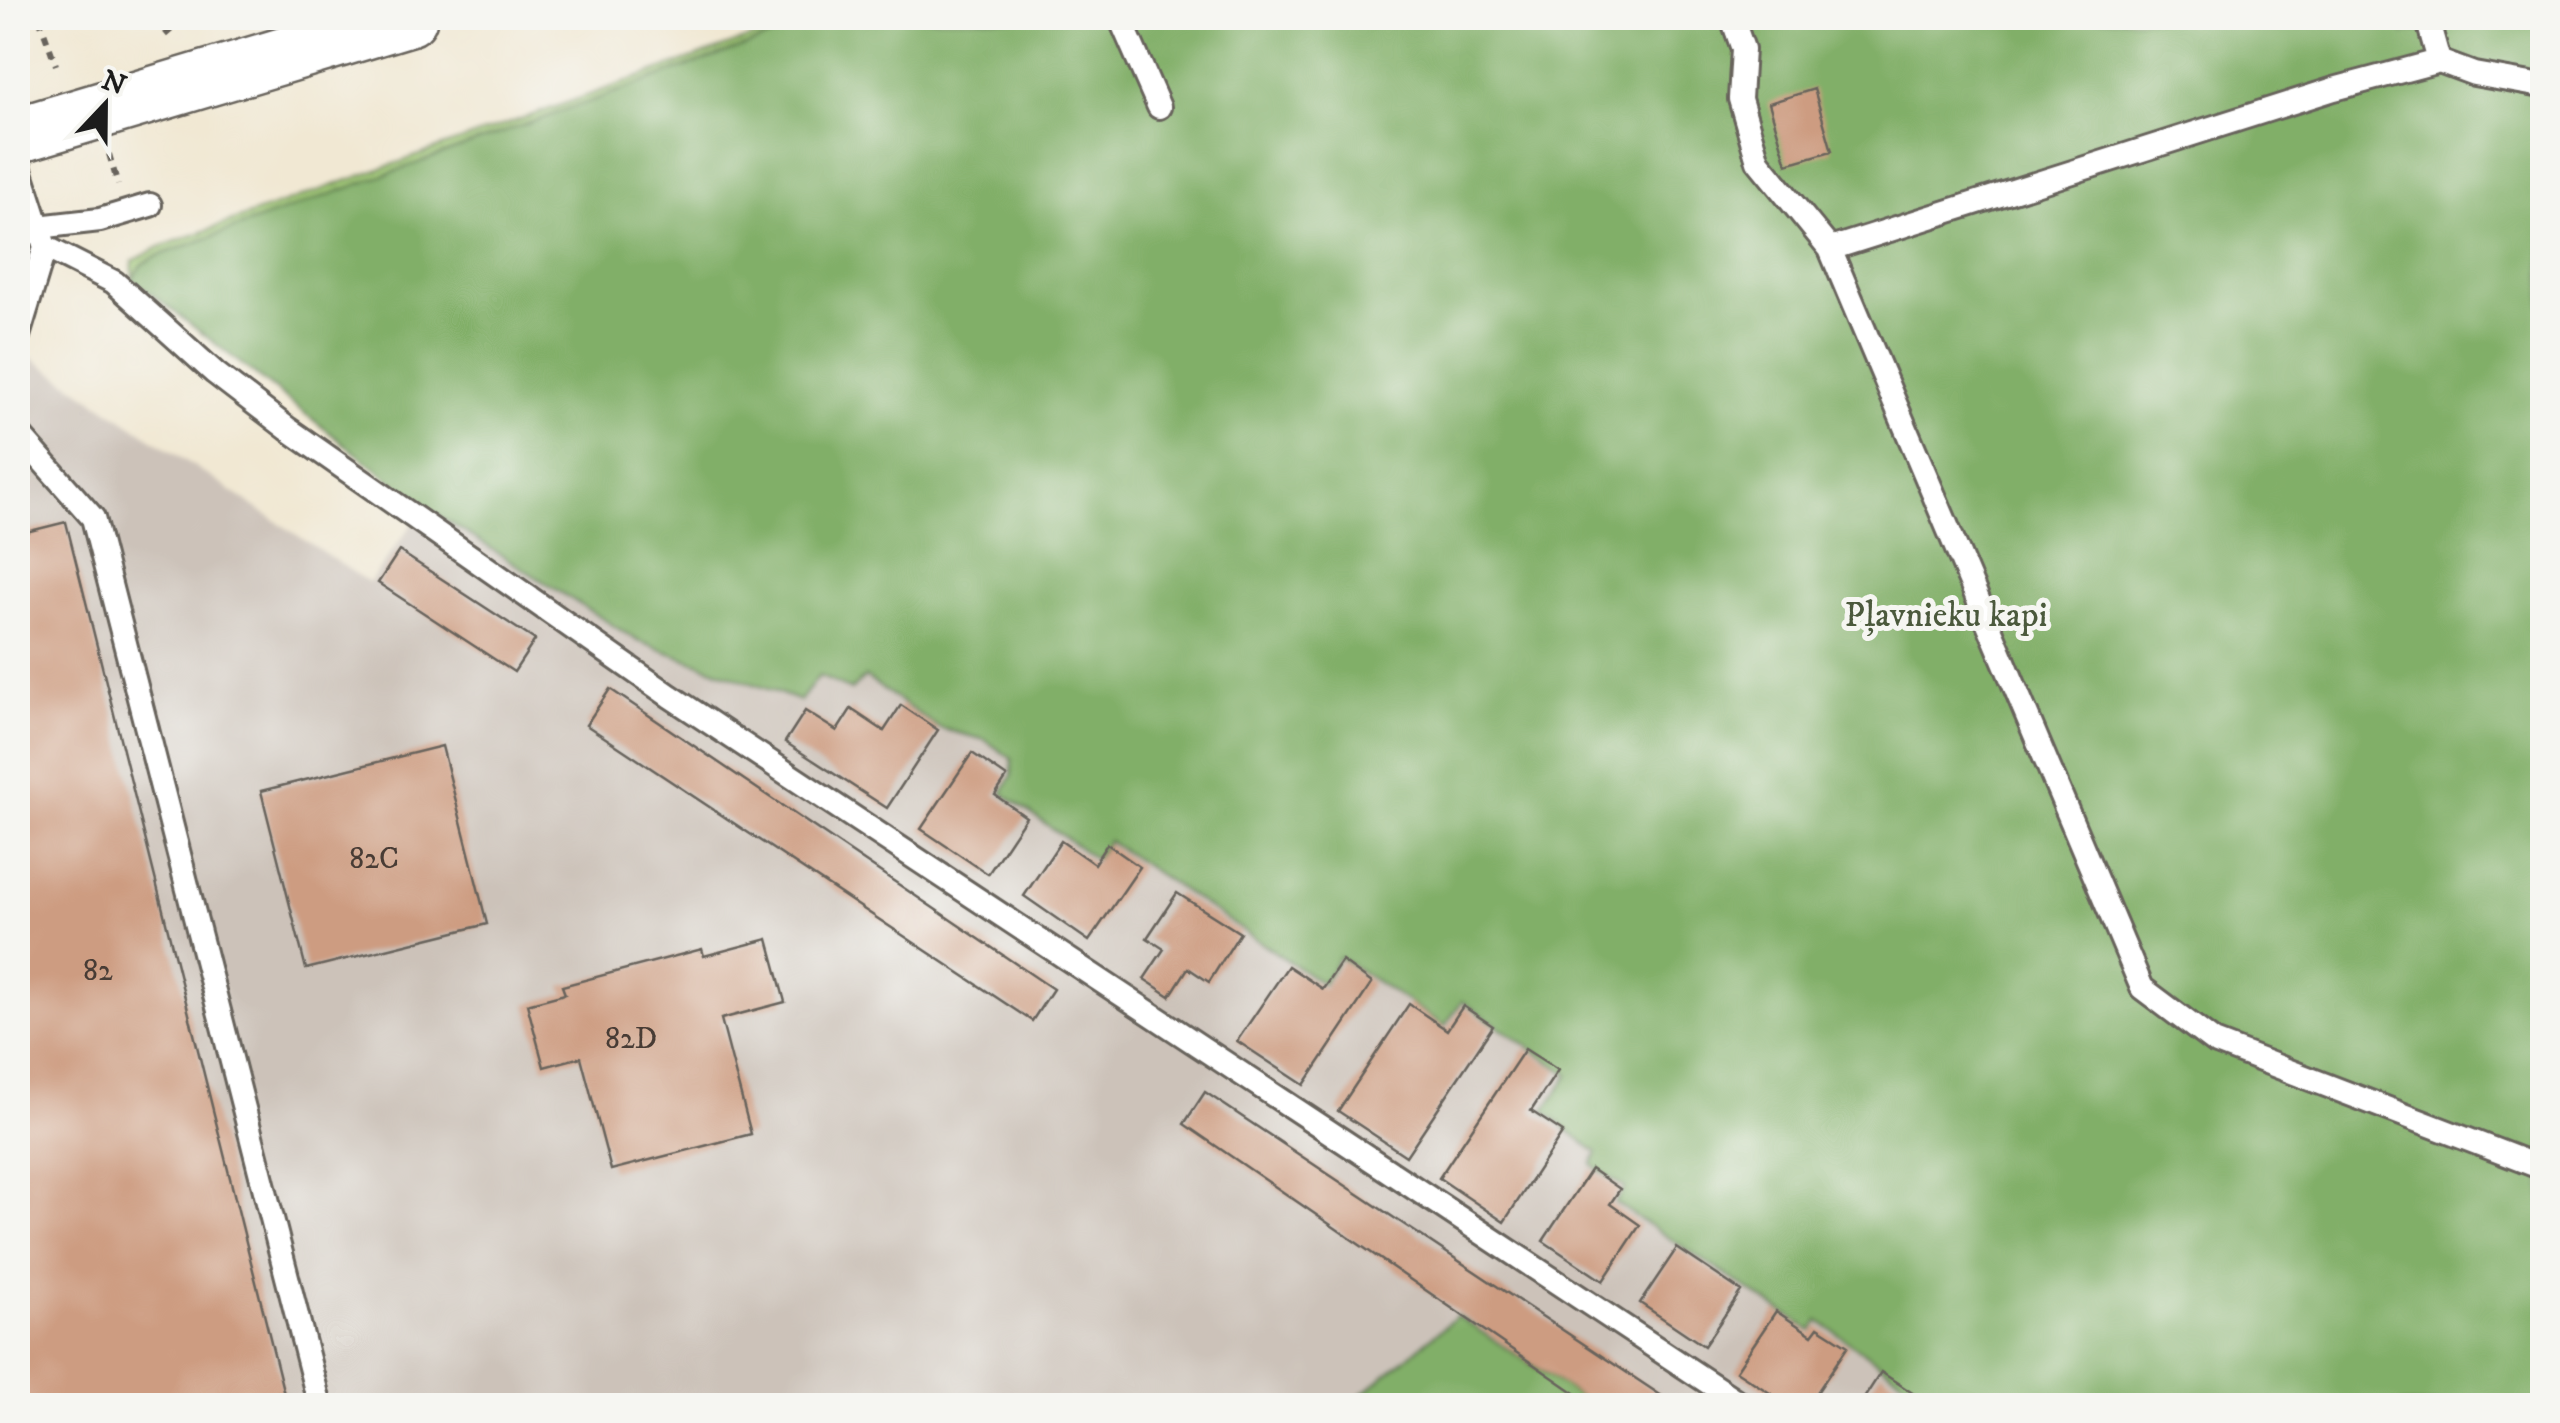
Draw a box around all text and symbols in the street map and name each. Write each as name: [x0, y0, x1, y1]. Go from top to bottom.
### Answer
north arrow: [55, 55, 155, 155]
text: N: [97, 63, 131, 104]
park label: Pļavnieku kapi: [1844, 594, 2048, 638]
house number: 82C: [349, 841, 399, 878]
house number: 82: [83, 953, 113, 990]
house number: 82D: [605, 1021, 657, 1058]

